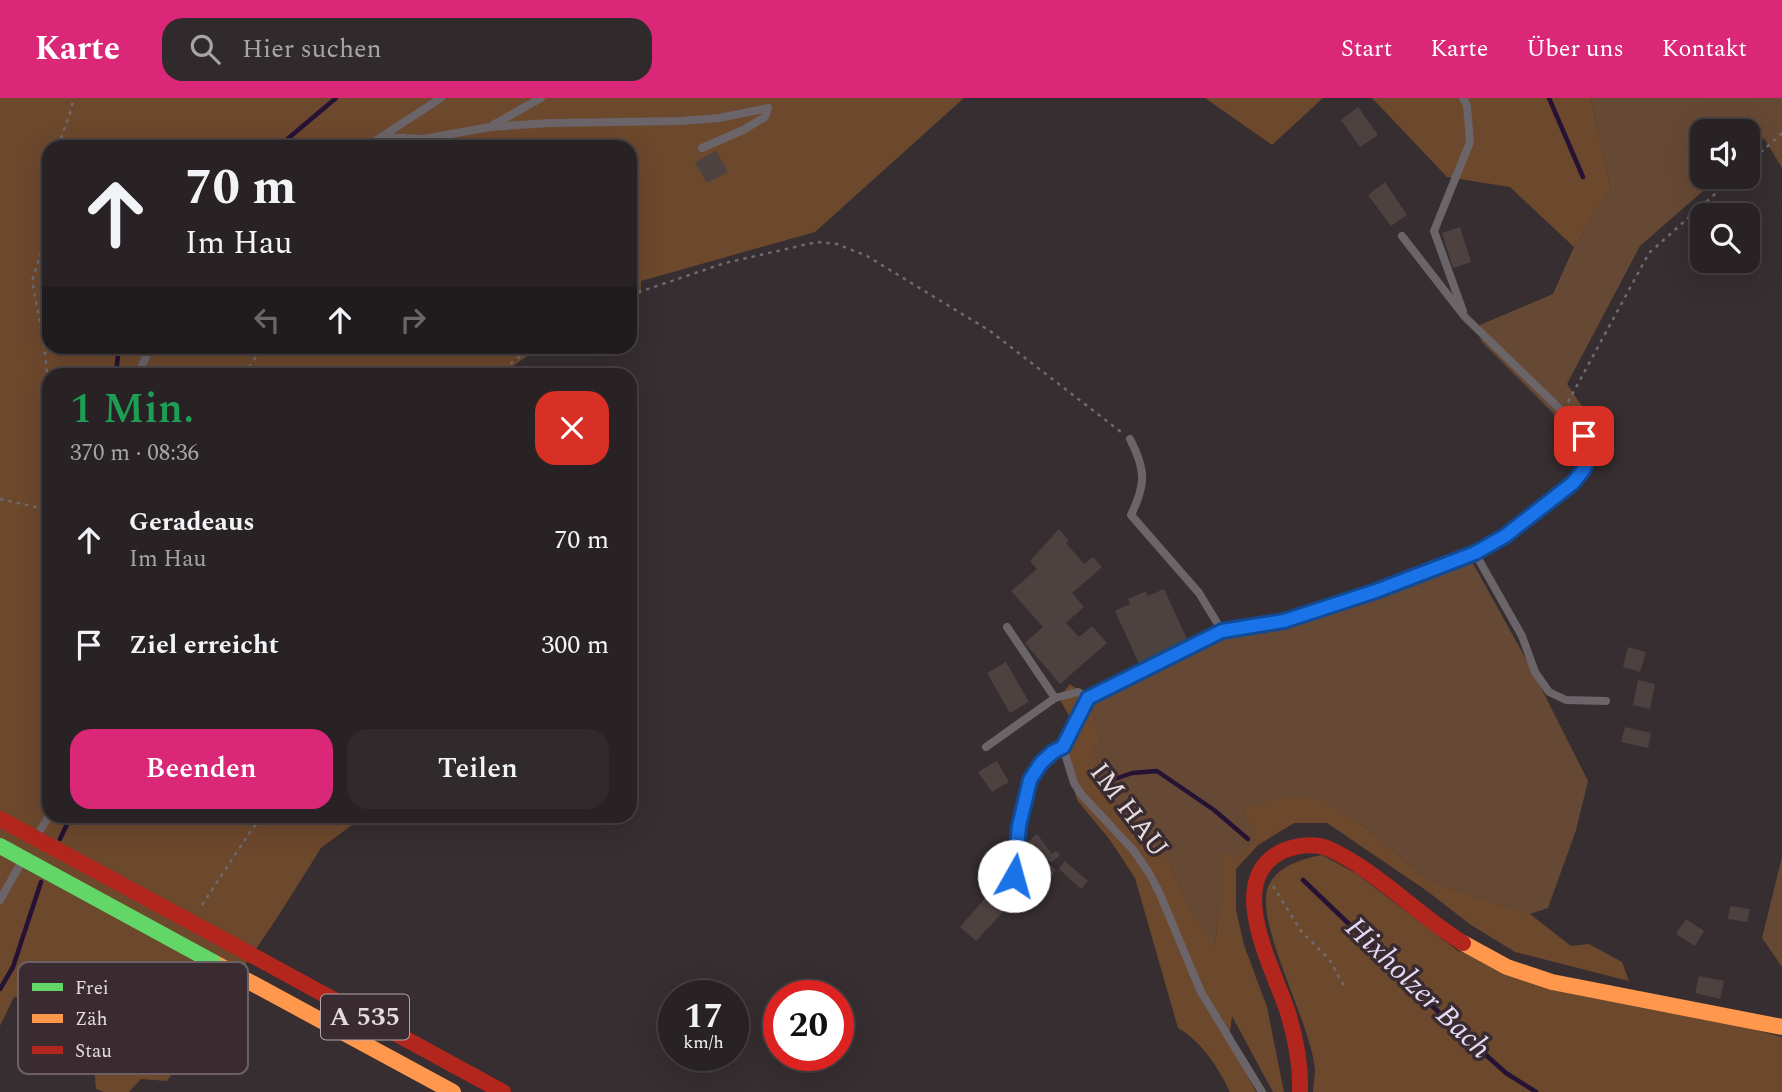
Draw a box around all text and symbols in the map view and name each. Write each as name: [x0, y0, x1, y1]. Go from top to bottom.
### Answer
search box: [162, 18, 652, 81]
text: Karte: [35, 24, 120, 74]
text: Hier suchen: [242, 29, 382, 69]
icon: search: [186, 30, 224, 68]
text: Start: [1341, 31, 1392, 67]
text: Karte: [1430, 31, 1488, 67]
text: Über uns: [1526, 31, 1624, 67]
text: Kontakt: [1662, 31, 1747, 67]
map controls: [1690, 119, 1760, 273]
button: sound: [1690, 119, 1760, 189]
text: 70 m: [185, 151, 296, 226]
icon: ahead: [70, 168, 161, 259]
button: search: [1690, 203, 1760, 273]
text: Im Hau: [185, 219, 293, 268]
icon: left: [248, 301, 286, 339]
icon: ahead: [321, 301, 359, 339]
icon: right: [394, 301, 432, 339]
text: 1 Min.: [70, 378, 194, 441]
button: close: [535, 391, 609, 465]
pin: [1554, 406, 1614, 466]
icon: arrive: [1565, 417, 1603, 455]
text: 370 m · 08:36: [70, 436, 199, 471]
text: Geradeaus: [129, 502, 255, 542]
text: 70 m: [554, 520, 609, 560]
icon: ahead: [70, 521, 108, 559]
text: Im Hau: [129, 542, 206, 577]
text: Ziel erreicht: [129, 625, 279, 665]
text: 300 m: [541, 625, 609, 665]
icon: arrive: [70, 626, 108, 664]
button: Beenden: [70, 729, 333, 809]
button: Teilen: [347, 729, 609, 809]
street label: IM HAU: [1079, 753, 1179, 867]
position arrow: [977, 839, 1051, 913]
water label: Hixholzer Bach: [1334, 906, 1502, 1070]
legend: [18, 962, 248, 1074]
text: Frei: [75, 974, 109, 1003]
speed limit sign: 20: [763, 980, 854, 1071]
text: 17: [684, 990, 723, 1043]
road number: A 535: [321, 994, 409, 1040]
text: Zäh: [75, 1005, 108, 1034]
text: km/h: [683, 1029, 724, 1056]
text: Stau: [75, 1037, 112, 1066]

